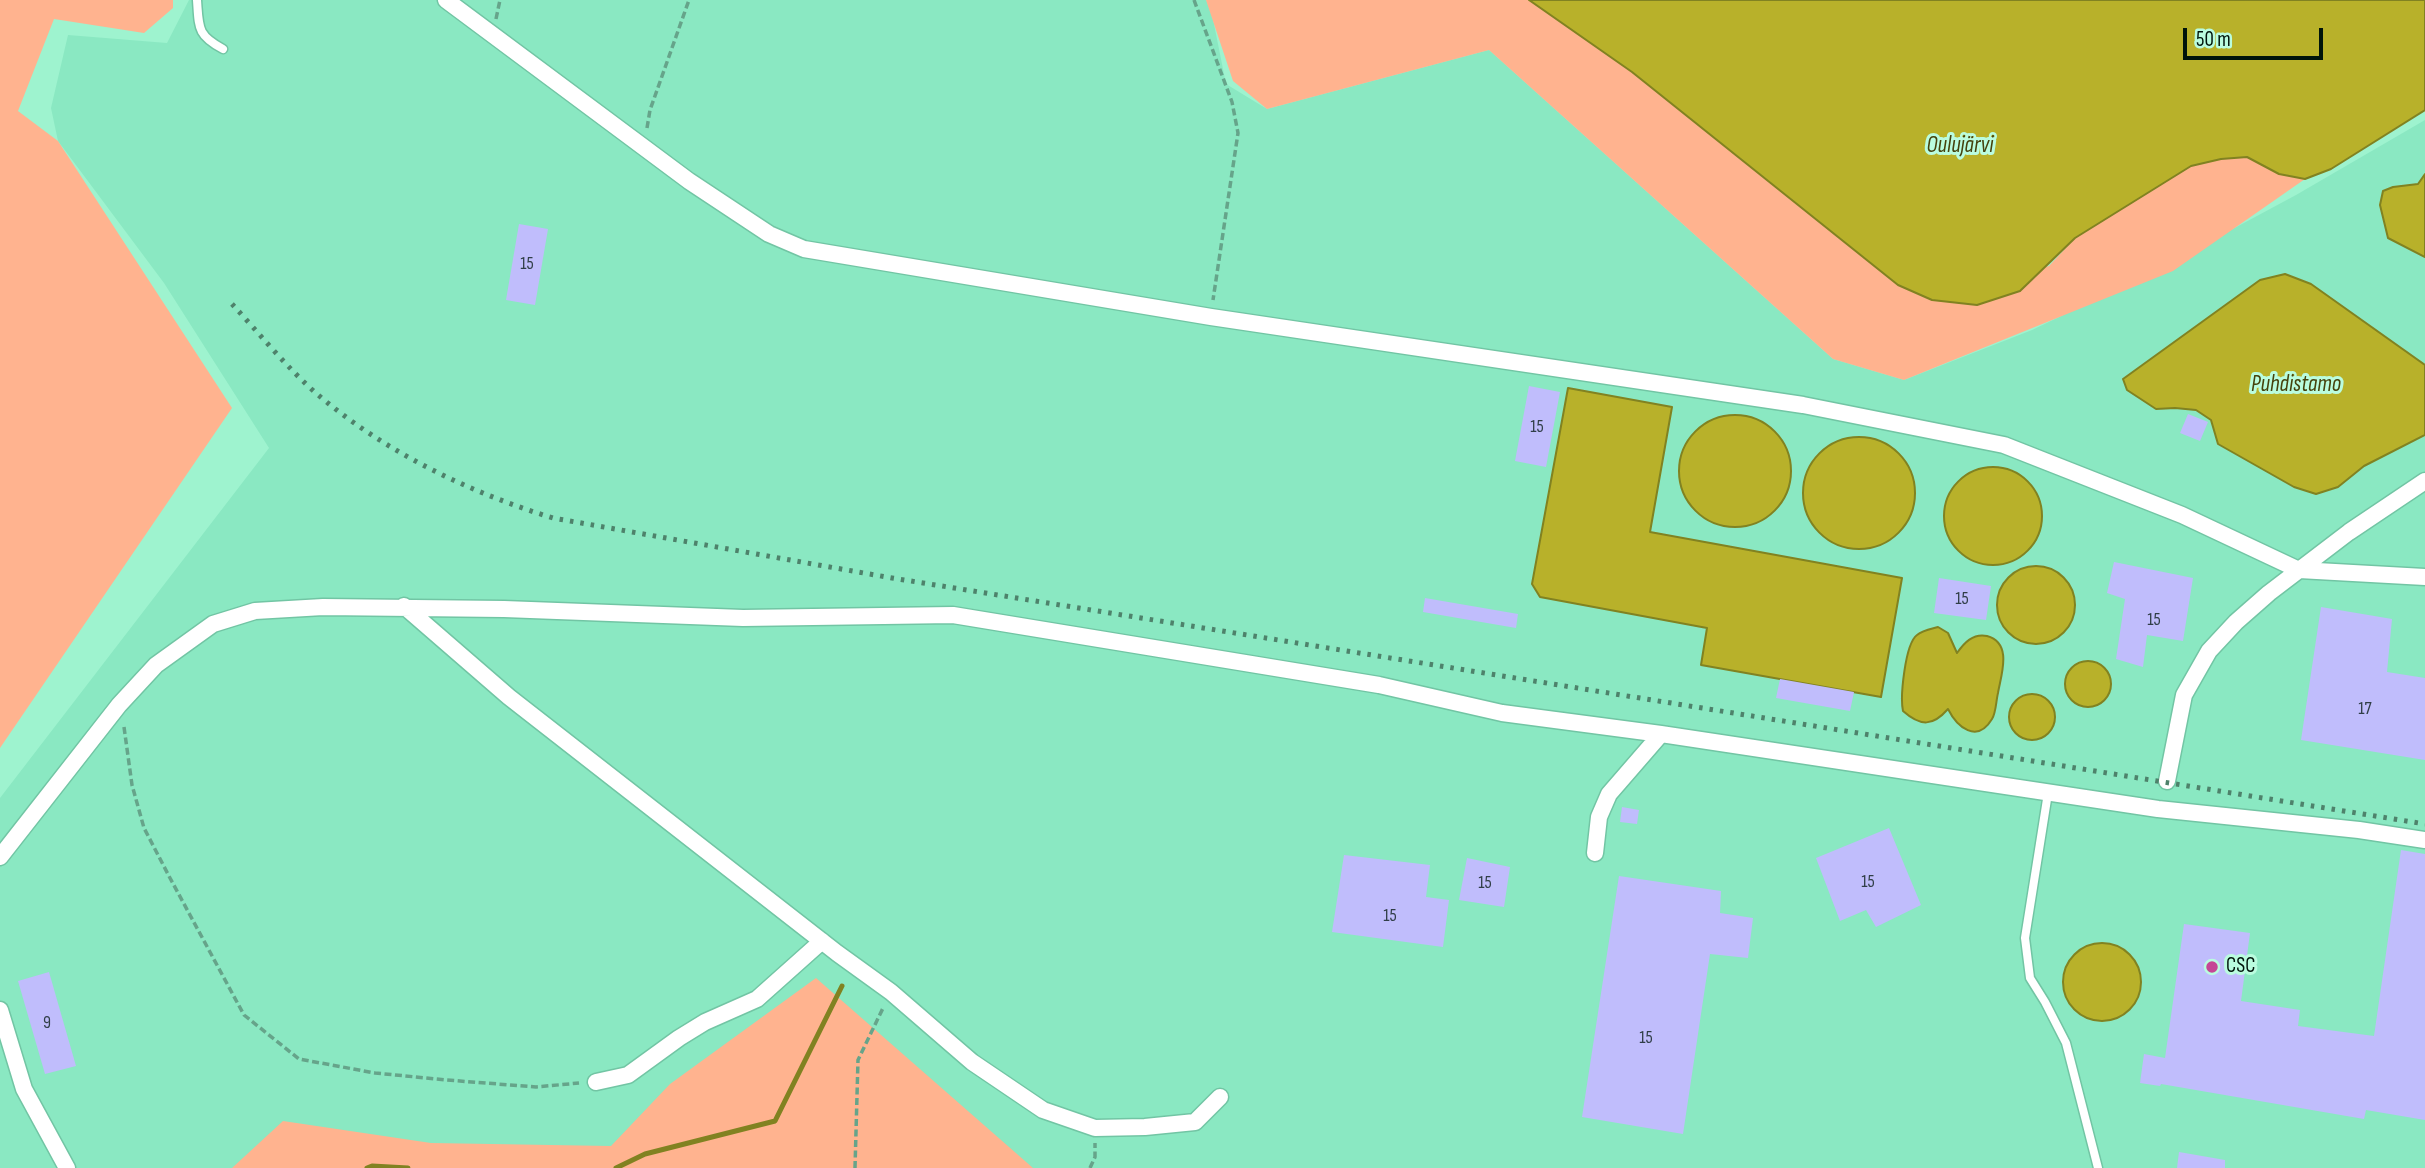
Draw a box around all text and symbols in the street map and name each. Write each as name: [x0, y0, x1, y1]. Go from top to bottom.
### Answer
scale bar: [2187, 14, 2327, 58]
text: 50 m: [2196, 27, 2231, 52]
water label: Oulujärvi: [1927, 132, 1993, 160]
house number: 15: [520, 253, 534, 275]
water label: Puhdistamo: [2251, 371, 2341, 399]
house number: 15: [1530, 416, 1544, 438]
house number: 15: [1955, 588, 1969, 610]
house number: 15: [2147, 609, 2161, 631]
house number: 17: [2358, 698, 2372, 720]
house number: 15: [1861, 871, 1875, 893]
house number: 15: [1478, 872, 1492, 894]
house number: 15: [1383, 905, 1397, 927]
place label: CSC: [2226, 954, 2255, 980]
marker: CSC: [2204, 959, 2220, 975]
house number: 9: [43, 1012, 51, 1034]
house number: 15: [1639, 1027, 1653, 1049]

